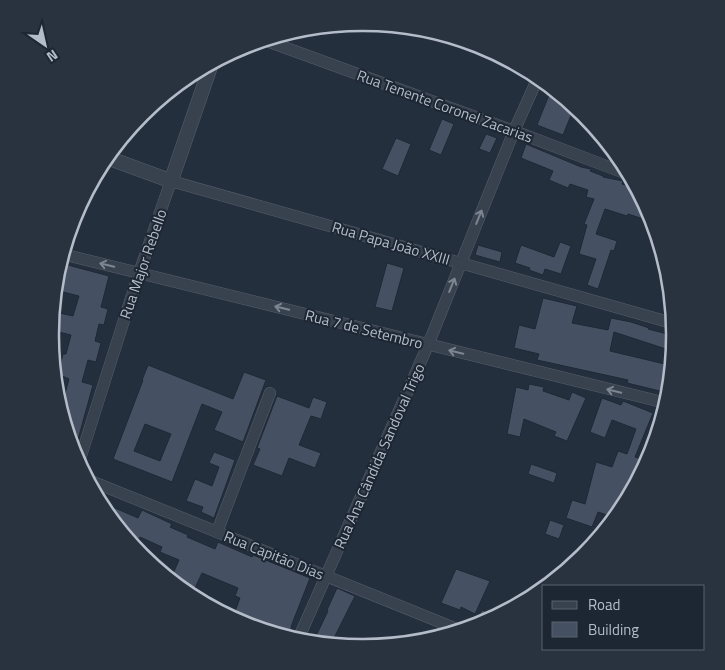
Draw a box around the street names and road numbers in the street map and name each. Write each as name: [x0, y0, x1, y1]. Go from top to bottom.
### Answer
street label: Rua Tenente Coronel Zacarias: [354, 63, 536, 149]
street label: Rua Major Rebello: [113, 206, 173, 322]
street label: Rua Papa João XXIII: [329, 215, 453, 271]
street label: Rua 7 de Setembro: [303, 303, 425, 355]
street label: Rua Ana Cândida Sandoval Trigo: [328, 359, 430, 552]
street label: Rua Capitão Dias: [220, 524, 328, 586]

